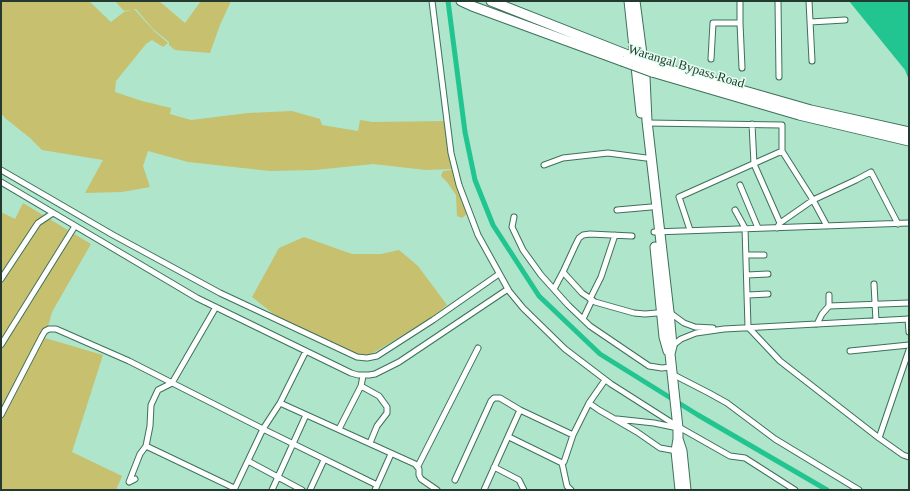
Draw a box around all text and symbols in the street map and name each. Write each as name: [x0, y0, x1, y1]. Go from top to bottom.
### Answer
street label: Warangal Bypass Road: [626, 42, 746, 92]

